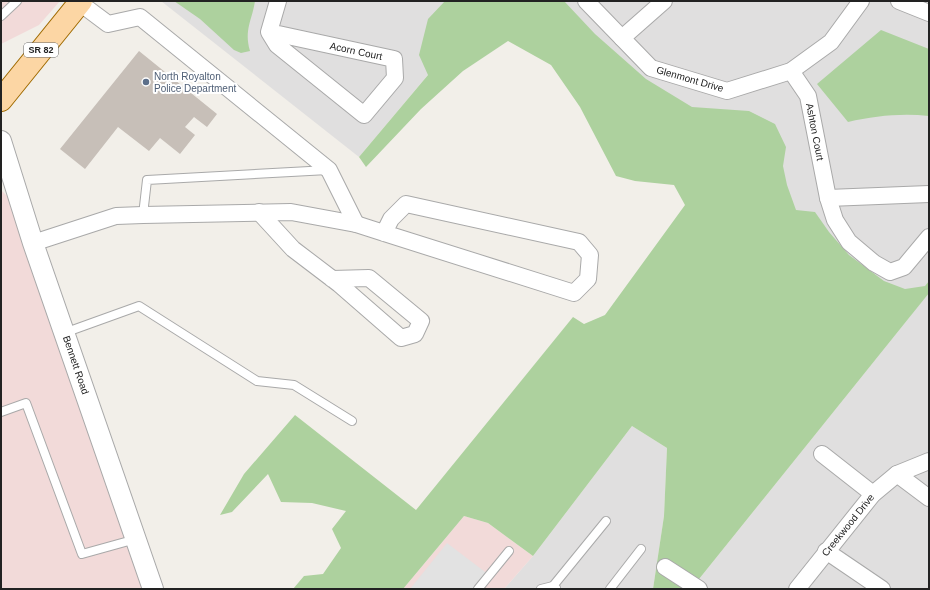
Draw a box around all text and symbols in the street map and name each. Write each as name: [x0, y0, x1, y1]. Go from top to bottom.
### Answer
street label: Acorn Court: [329, 40, 383, 62]
road number: SR 82: [24, 43, 58, 57]
street label: Glenmont Drive: [655, 64, 725, 94]
place label: North Royalton Police Department: [154, 71, 236, 94]
marker: North Royalton Police Department: [141, 77, 151, 87]
street label: Ashton Court: [804, 102, 826, 162]
street label: Bennett Road: [61, 334, 91, 396]
street label: Creekwood Drive: [820, 491, 877, 558]

